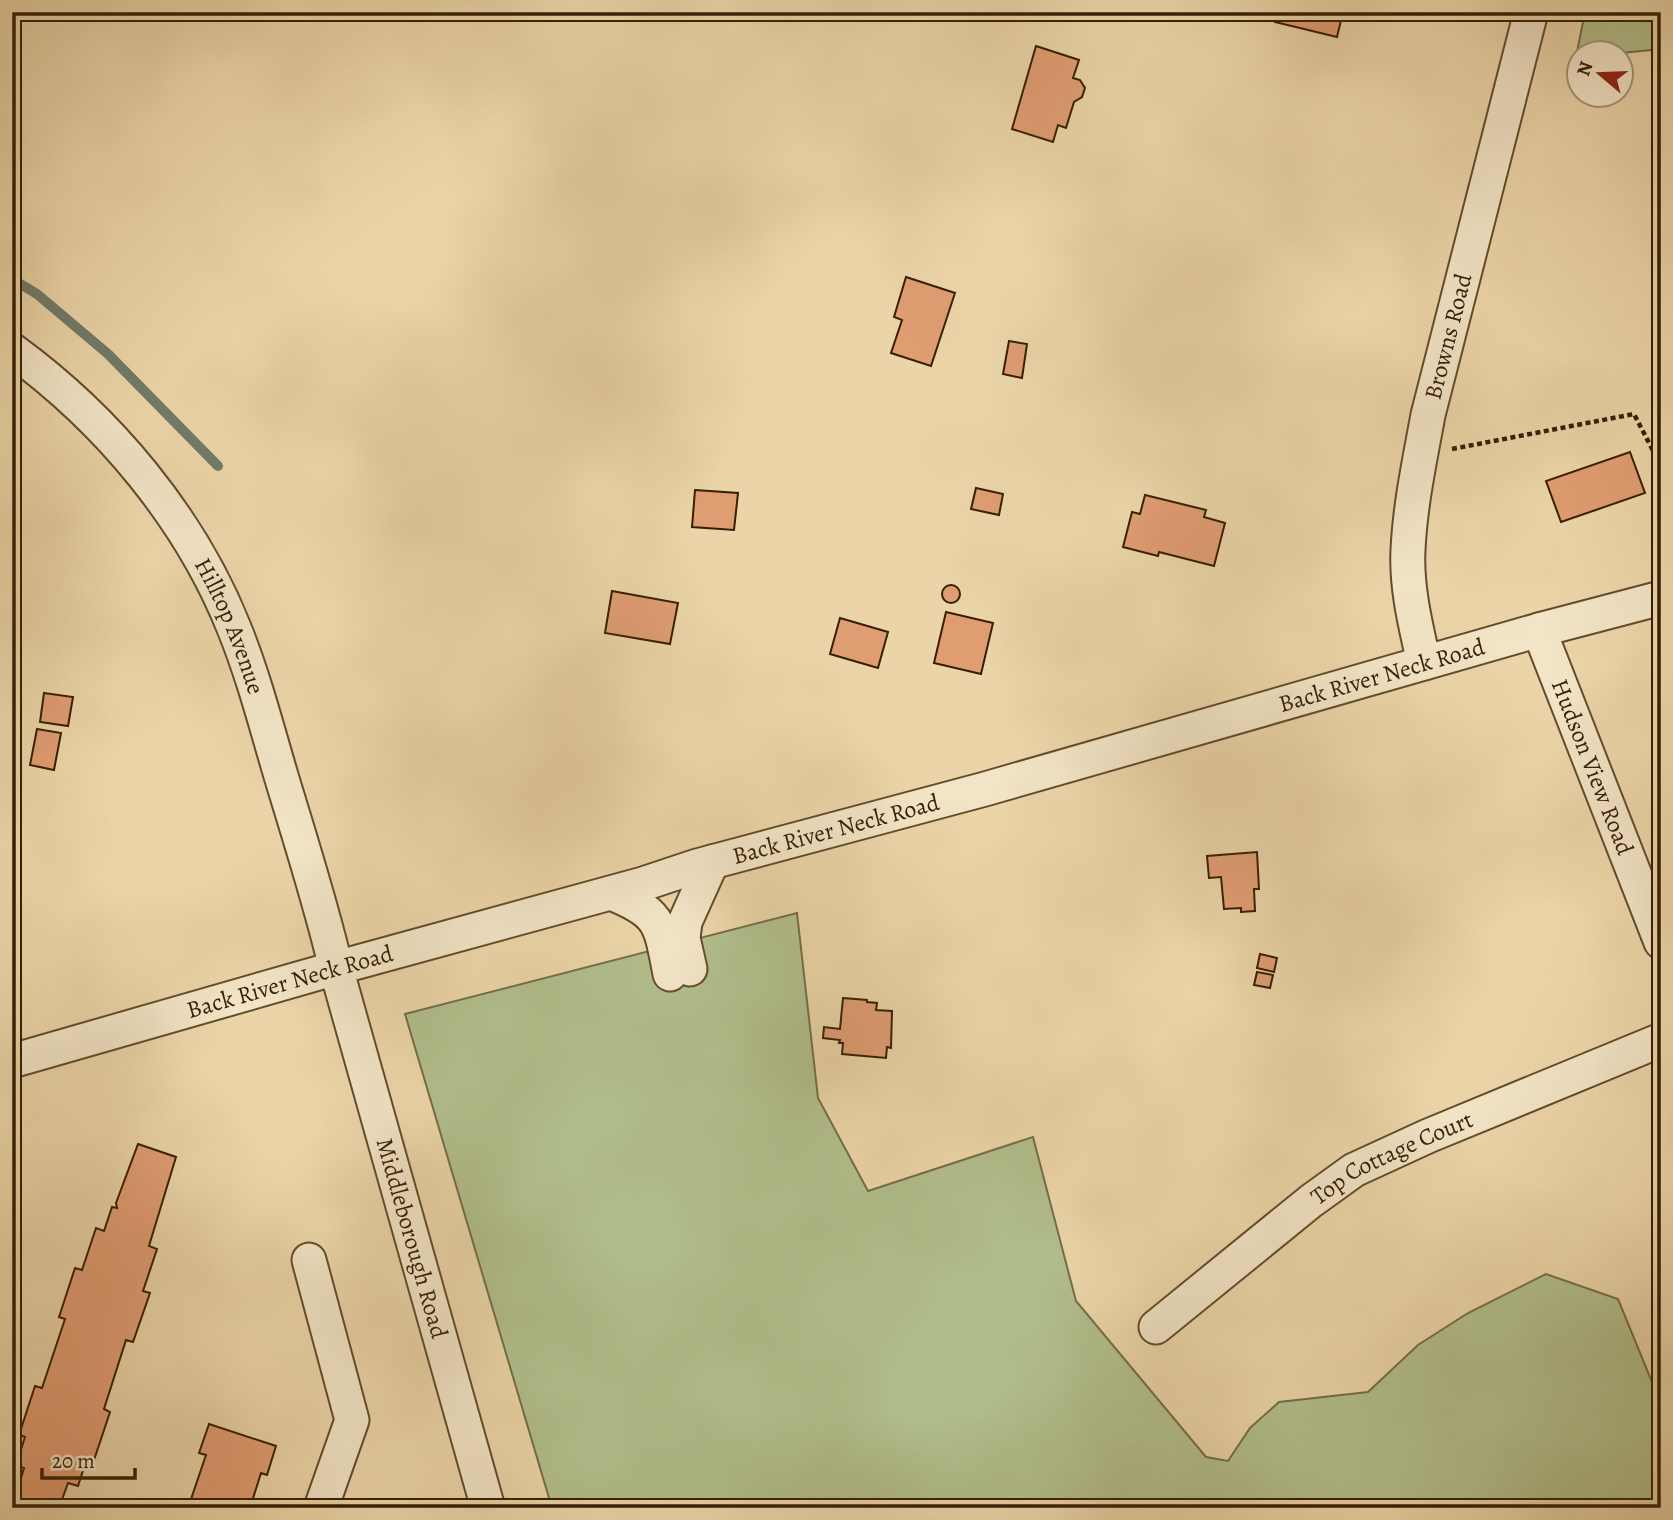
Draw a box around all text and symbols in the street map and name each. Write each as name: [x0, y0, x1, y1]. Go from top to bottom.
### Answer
north arrow: [1564, 38, 1634, 108]
text: N: [1570, 58, 1599, 80]
street label: Browns Road: [1417, 270, 1480, 403]
street label: Hilltop Avenue: [187, 552, 272, 698]
street label: Back River Neck Road: [1275, 630, 1489, 720]
street label: Hudson View Road: [1544, 674, 1641, 860]
street label: Back River Neck Road: [729, 786, 943, 872]
street label: Back River Neck Road: [183, 937, 397, 1026]
street label: Top Cottage Court: [1304, 1103, 1478, 1212]
street label: Middleborough Road: [369, 1134, 456, 1342]
scale bar: [42, 1436, 135, 1480]
text: 20 m: [52, 1447, 95, 1475]

